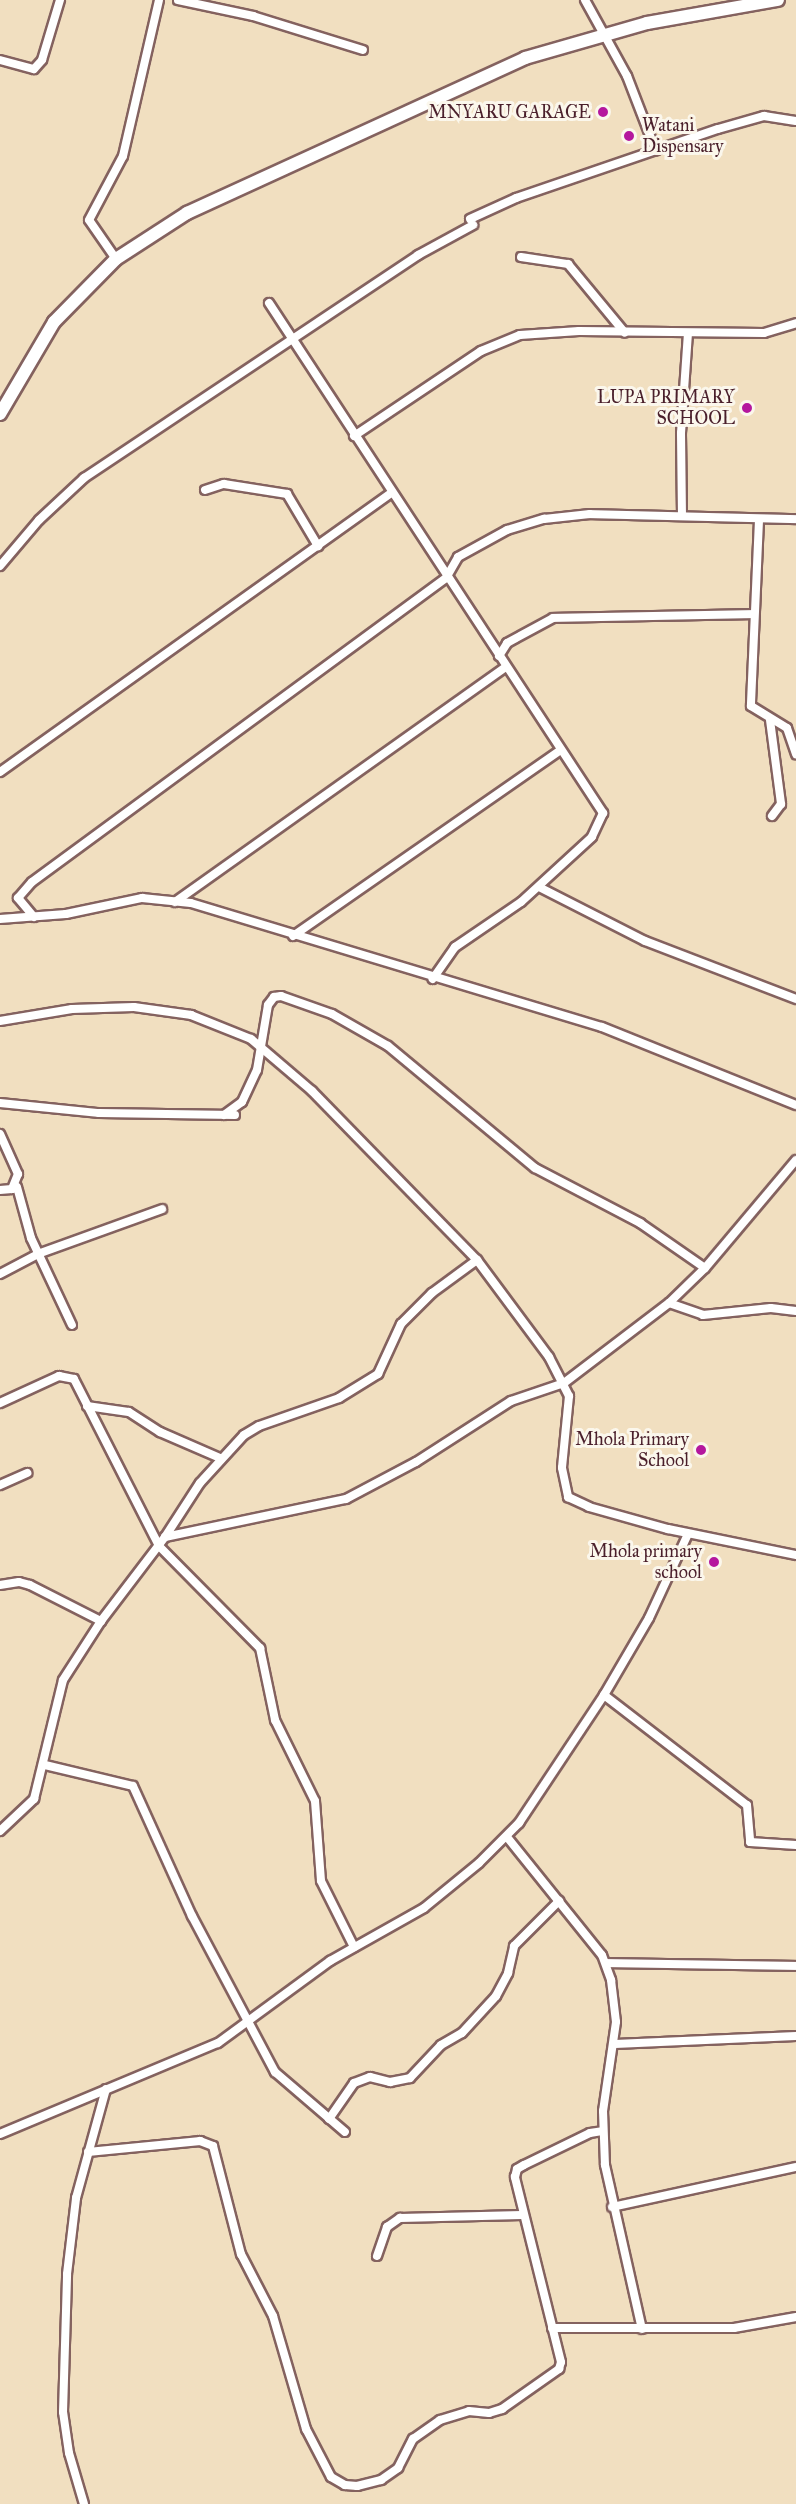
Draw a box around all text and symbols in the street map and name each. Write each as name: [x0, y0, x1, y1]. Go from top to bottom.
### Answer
place label: MNYARU GARAGE: [428, 101, 591, 123]
marker: MNYARU GARAGE: [596, 105, 610, 119]
place label: Watani Dispensary: [642, 115, 723, 158]
marker: Watani Dispensary: [620, 127, 638, 145]
place label: LUPA PRIMARY SCHOOL: [597, 387, 735, 430]
marker: LUPA PRIMARY SCHOOL: [740, 401, 754, 415]
place label: Mhola Primary School: [575, 1429, 689, 1472]
marker: Mhola Primary School: [694, 1443, 708, 1457]
place label: Mhola primary school: [589, 1541, 702, 1584]
marker: Mhola primary school: [707, 1555, 721, 1569]

